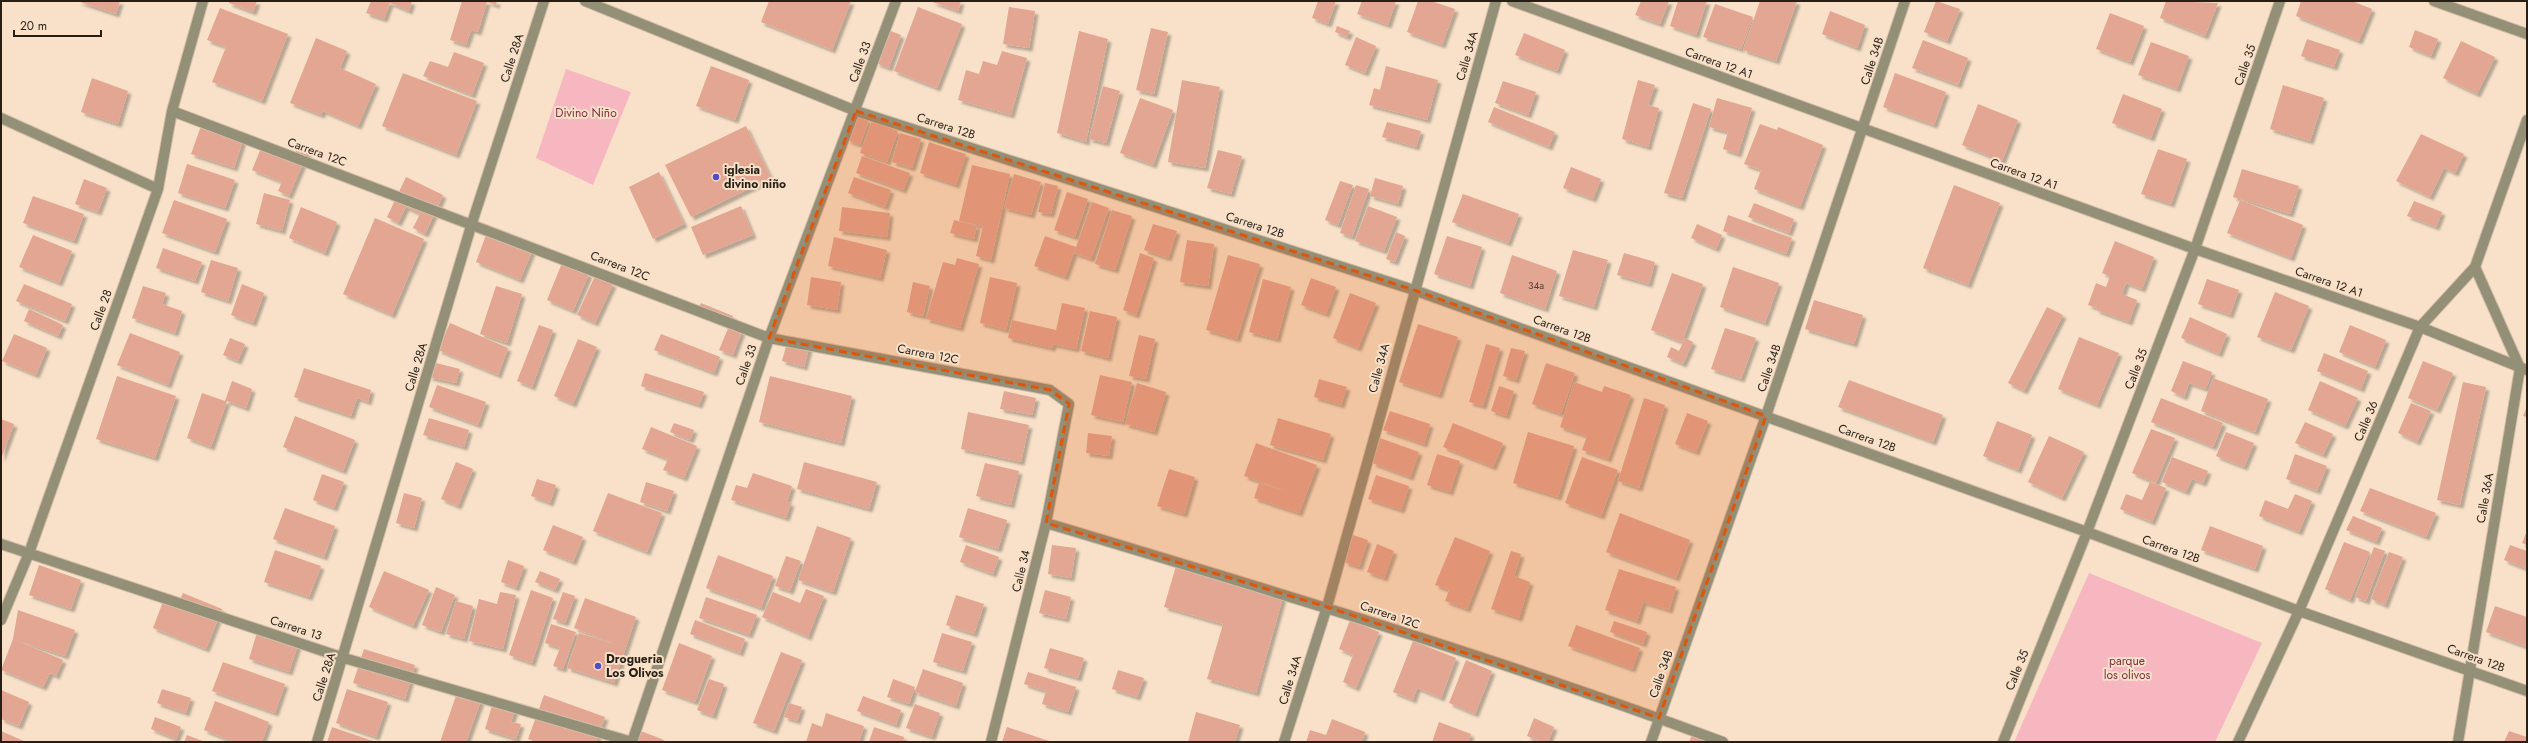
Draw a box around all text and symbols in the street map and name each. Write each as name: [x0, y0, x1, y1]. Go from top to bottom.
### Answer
scale bar: [14, 12, 101, 38]
text: 20 m: [20, 17, 47, 35]
street label: Calle 34A: [1451, 29, 1483, 83]
street label: Calle 28A: [496, 31, 528, 85]
street label: Calle 34B: [1856, 34, 1888, 87]
street label: Calle 33: [844, 39, 876, 85]
street label: Carrera 12 A1: [1683, 42, 1755, 84]
street label: Calle 35: [2230, 42, 2261, 88]
park label: Divino Niño: [555, 104, 617, 122]
street label: Carrera 12B: [914, 108, 978, 144]
street label: Carrera 12C: [285, 133, 349, 171]
street label: Carrera 12 A1: [1988, 153, 2060, 195]
place label: iglesia divino niño: [724, 161, 786, 193]
marker: iglesia divino niño: [711, 172, 721, 182]
street label: Carrera 12B: [1223, 207, 1287, 243]
street label: Carrera 12C: [588, 246, 652, 286]
street label: Carrera 12 A1: [2293, 262, 2365, 302]
house number: 34a: [1528, 278, 1544, 293]
street label: Calle 28: [85, 287, 117, 333]
street label: Carrera 12B: [1530, 310, 1594, 348]
street label: Carrera 12C: [896, 339, 960, 369]
street label: Calle 28A: [400, 340, 432, 394]
street label: Calle 34A: [1364, 341, 1394, 395]
street label: Calle 34B: [1752, 341, 1786, 394]
street label: Calle 33: [731, 342, 762, 388]
street label: Calle 35: [2120, 346, 2152, 392]
street label: Calle 36: [2349, 398, 2383, 444]
street label: Carrera 12B: [1835, 419, 1899, 457]
street label: Calle 36A: [2472, 471, 2498, 525]
street label: Carrera 12B: [2139, 530, 2203, 568]
street label: Calle 34: [1007, 548, 1035, 594]
street label: Carrera 12C: [1358, 596, 1422, 634]
street label: Carrera 13: [268, 611, 325, 645]
street label: Carrera 12B: [2444, 639, 2508, 677]
street label: Calle 34B: [1644, 647, 1678, 700]
street label: Calle 35: [2001, 647, 2033, 693]
street label: Calle 28A: [308, 650, 340, 704]
place label: Drogueria Los Olivos: [606, 650, 664, 682]
park label: parque los olivos: [2104, 652, 2150, 684]
street label: Calle 34A: [1274, 653, 1306, 707]
marker: Drogueria Los Olivos: [593, 661, 603, 671]

